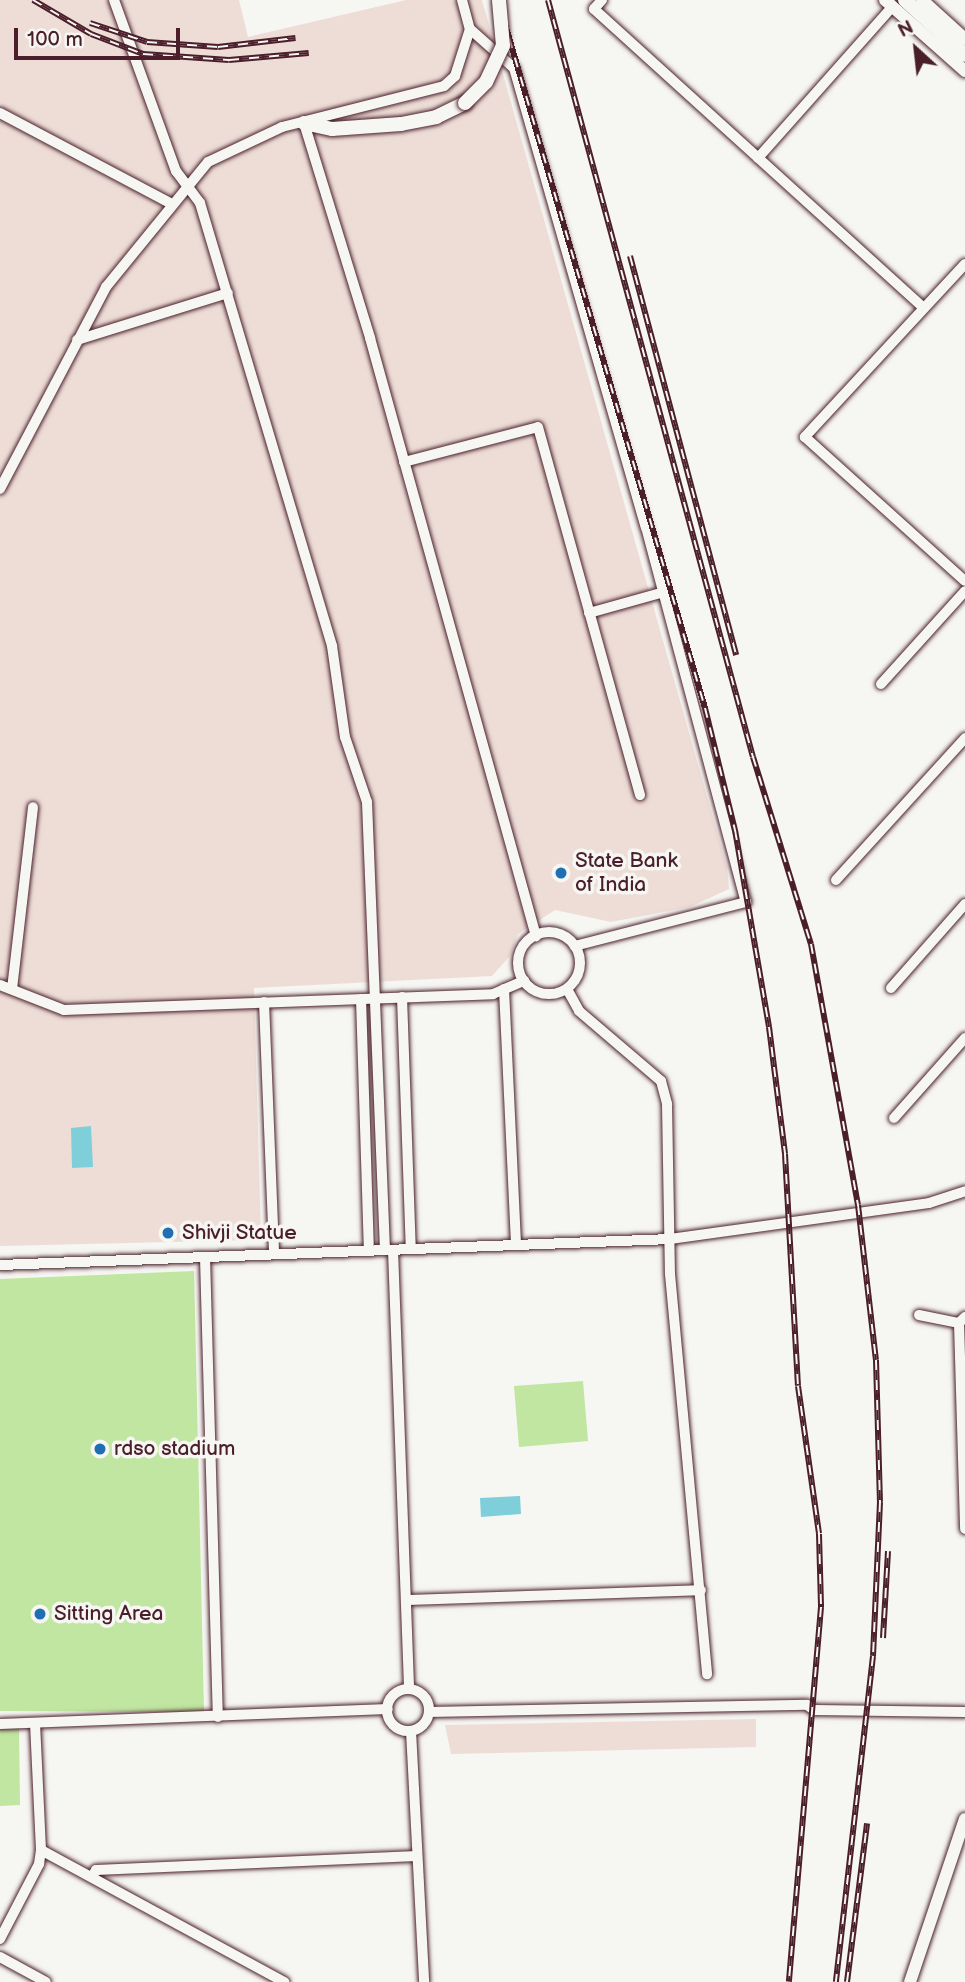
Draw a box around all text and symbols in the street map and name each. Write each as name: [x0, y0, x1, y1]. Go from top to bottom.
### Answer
scale bar: [18, 14, 184, 58]
north arrow: [881, 14, 951, 84]
text: N: [895, 16, 918, 43]
text: 100 m: [27, 27, 83, 52]
place label: State Bank of India: [575, 848, 678, 898]
marker: State Bank of India: [553, 865, 569, 881]
place label: Shivji Statue: [182, 1220, 297, 1246]
marker: Shivji Statue: [160, 1225, 176, 1241]
place label: rdso stadium: [114, 1436, 235, 1462]
marker: rdso stadium: [92, 1441, 108, 1457]
place label: Sitting Area: [54, 1601, 163, 1627]
marker: Sitting Area: [32, 1606, 48, 1622]

